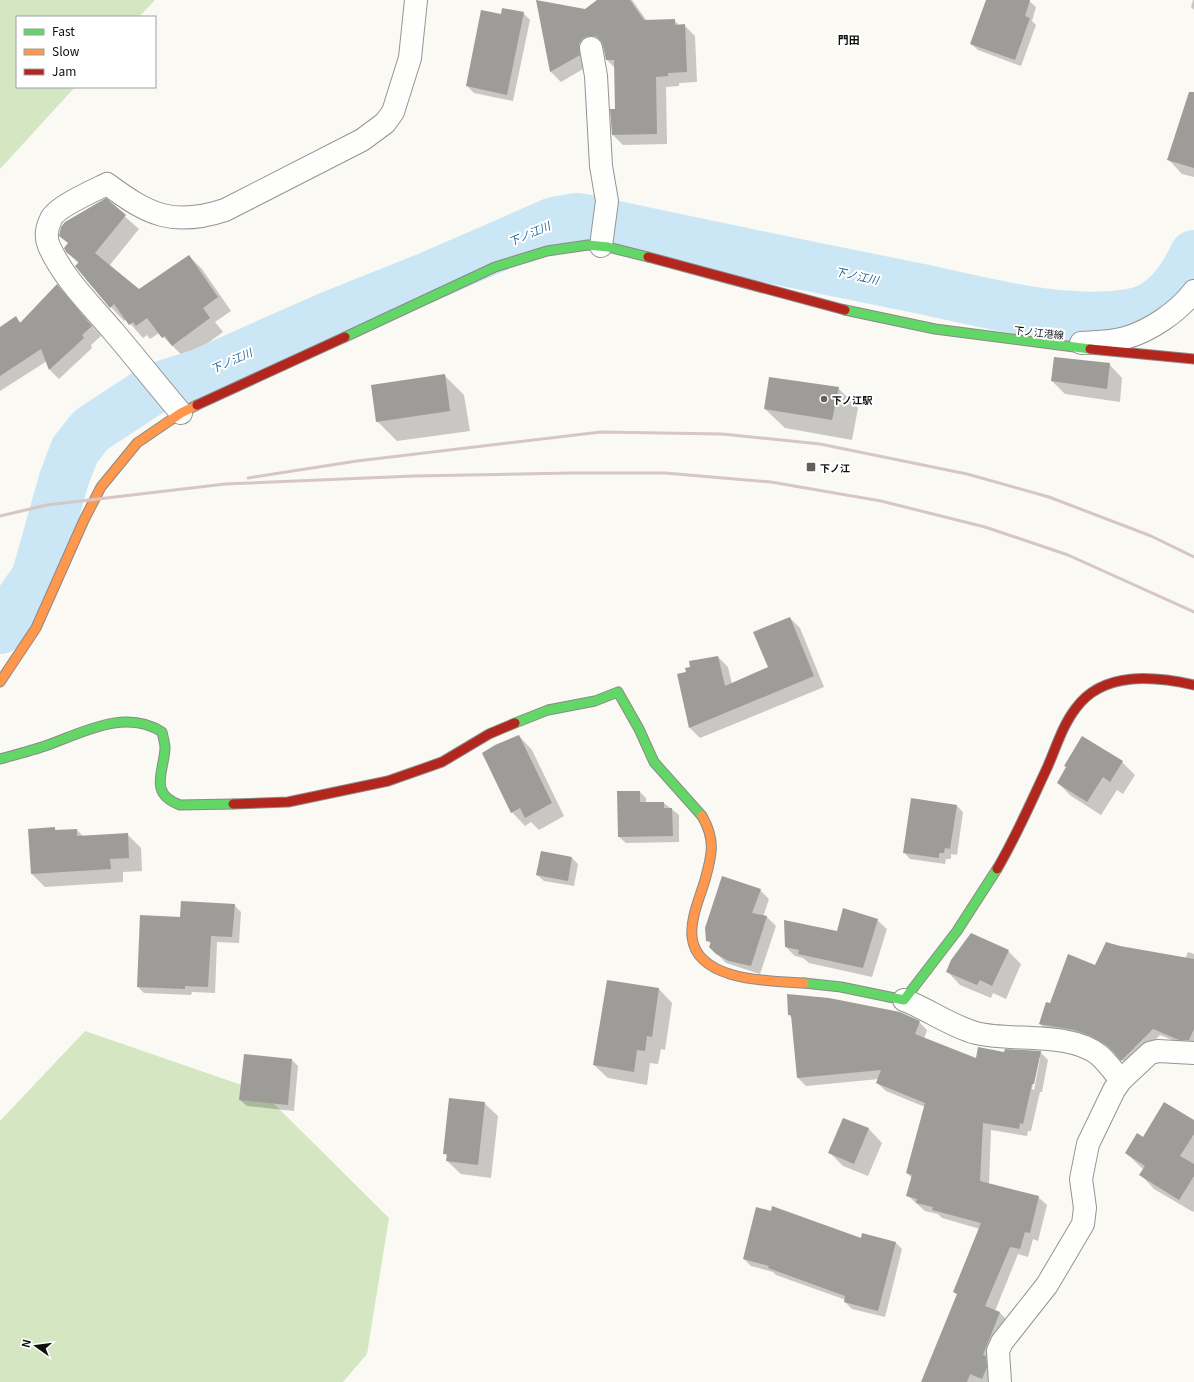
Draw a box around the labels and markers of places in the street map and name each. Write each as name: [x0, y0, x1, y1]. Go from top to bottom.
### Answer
place label: 下ノ江駅: [832, 392, 873, 407]
marker: 下ノ江駅: [819, 394, 829, 404]
place label: 下ノ江: [820, 460, 850, 475]
marker: 下ノ江: [805, 461, 817, 473]

